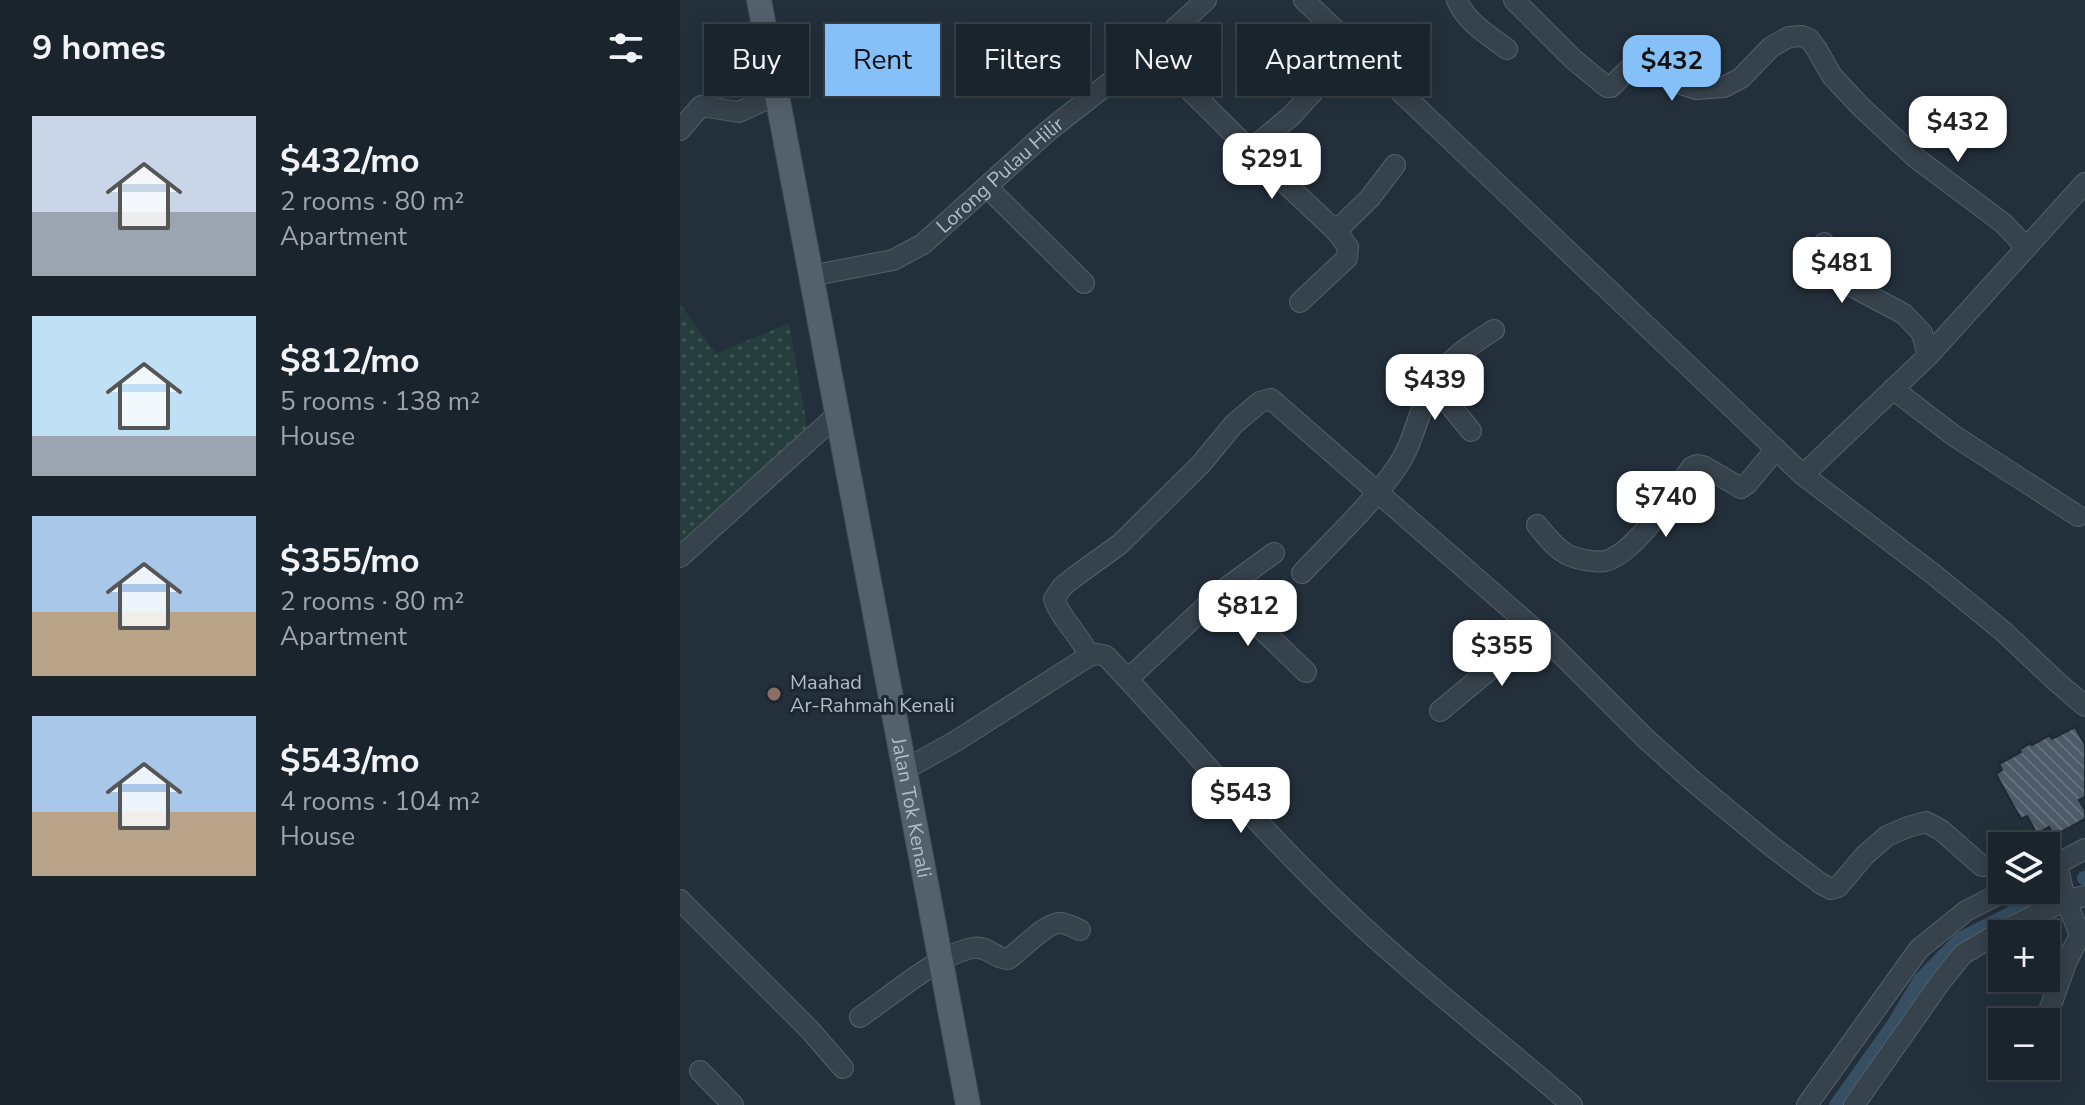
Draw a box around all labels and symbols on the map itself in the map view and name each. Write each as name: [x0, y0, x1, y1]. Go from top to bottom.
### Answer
pin: $432: [1625, 35, 1719, 103]
pin: $432: [1911, 96, 2005, 164]
street label: Lorong Pulau Hilir: [931, 111, 1069, 240]
pin: $291: [1225, 133, 1319, 201]
pin: $481: [1795, 237, 1889, 305]
pin: $439: [1388, 354, 1482, 422]
pin: $740: [1619, 471, 1713, 539]
pin: $812: [1201, 580, 1295, 648]
pin: $355: [1455, 620, 1549, 688]
place label: Maahad Ar-Rahmah Kenali: [790, 669, 955, 719]
marker: Maahad Ar-Rahmah Kenali: [765, 685, 783, 703]
street label: Jalan Tok Kenali: [885, 734, 938, 880]
pin: $543: [1194, 767, 1288, 835]

